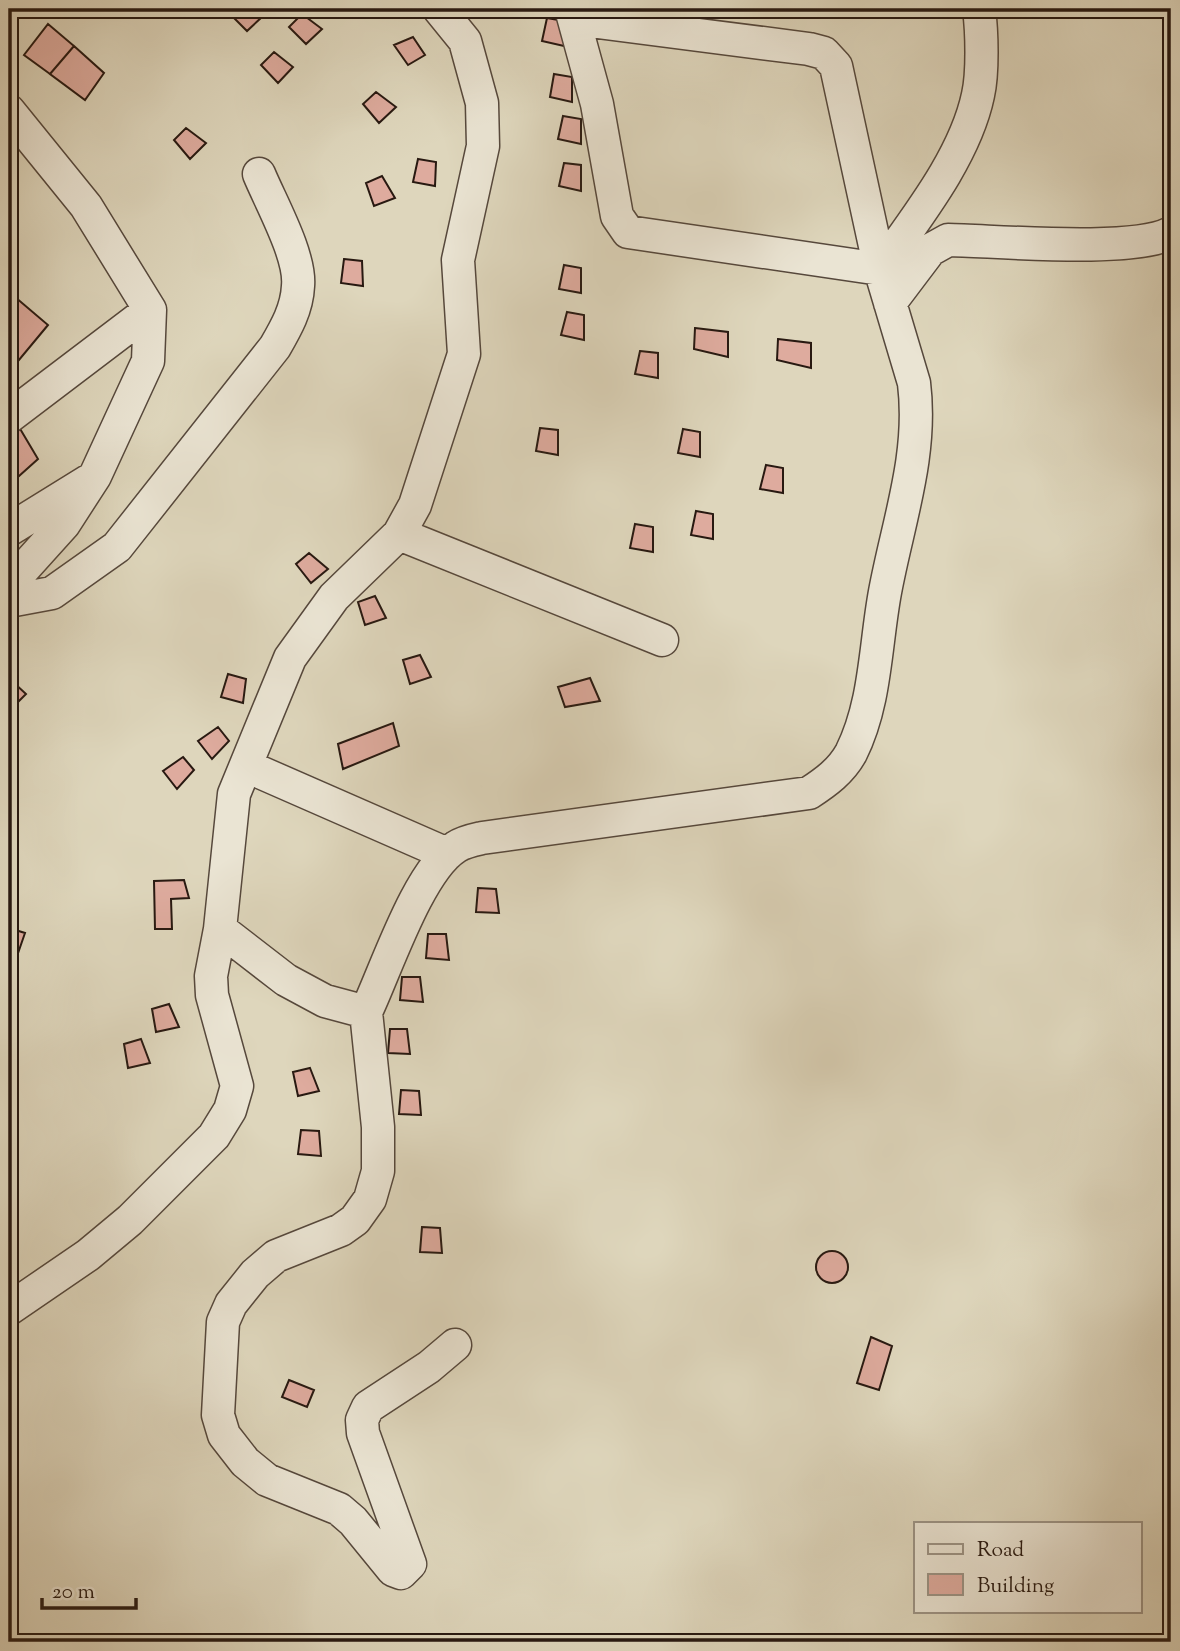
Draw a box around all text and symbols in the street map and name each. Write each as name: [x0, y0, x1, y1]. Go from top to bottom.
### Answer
legend: [914, 1522, 1142, 1612]
text: Road: [977, 1536, 1024, 1566]
scale bar: [42, 1567, 136, 1611]
text: Building: [977, 1572, 1054, 1602]
text: 20 m: [52, 1578, 95, 1608]

